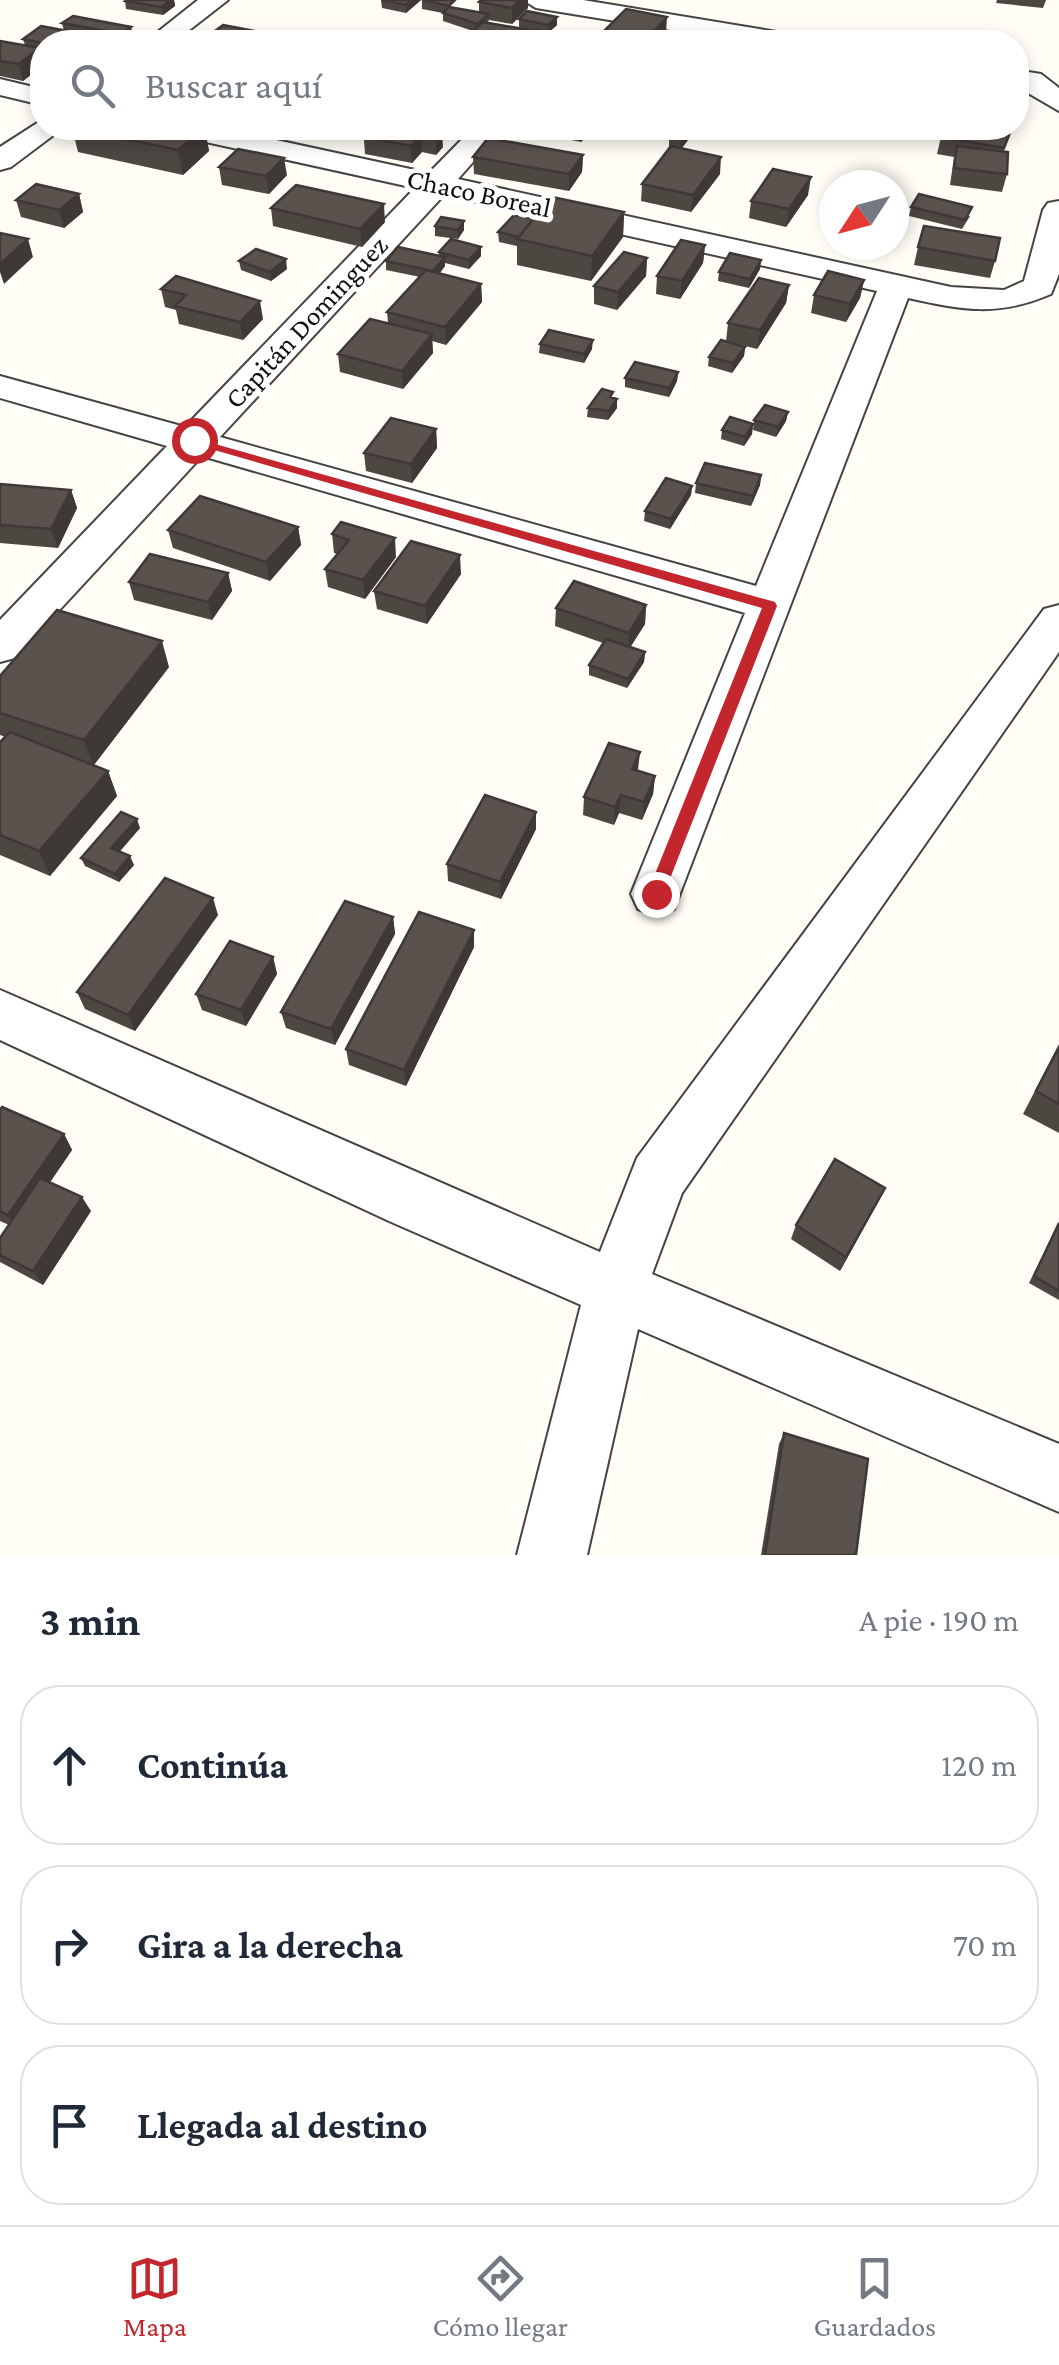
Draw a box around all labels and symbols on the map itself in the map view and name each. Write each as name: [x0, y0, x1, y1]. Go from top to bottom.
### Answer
street label: Chaco Boreal: [404, 163, 554, 223]
north arrow: [819, 170, 909, 260]
street label: Capitán Dominguez: [218, 230, 394, 414]
route start: [172, 418, 218, 464]
route end: [634, 872, 680, 918]

